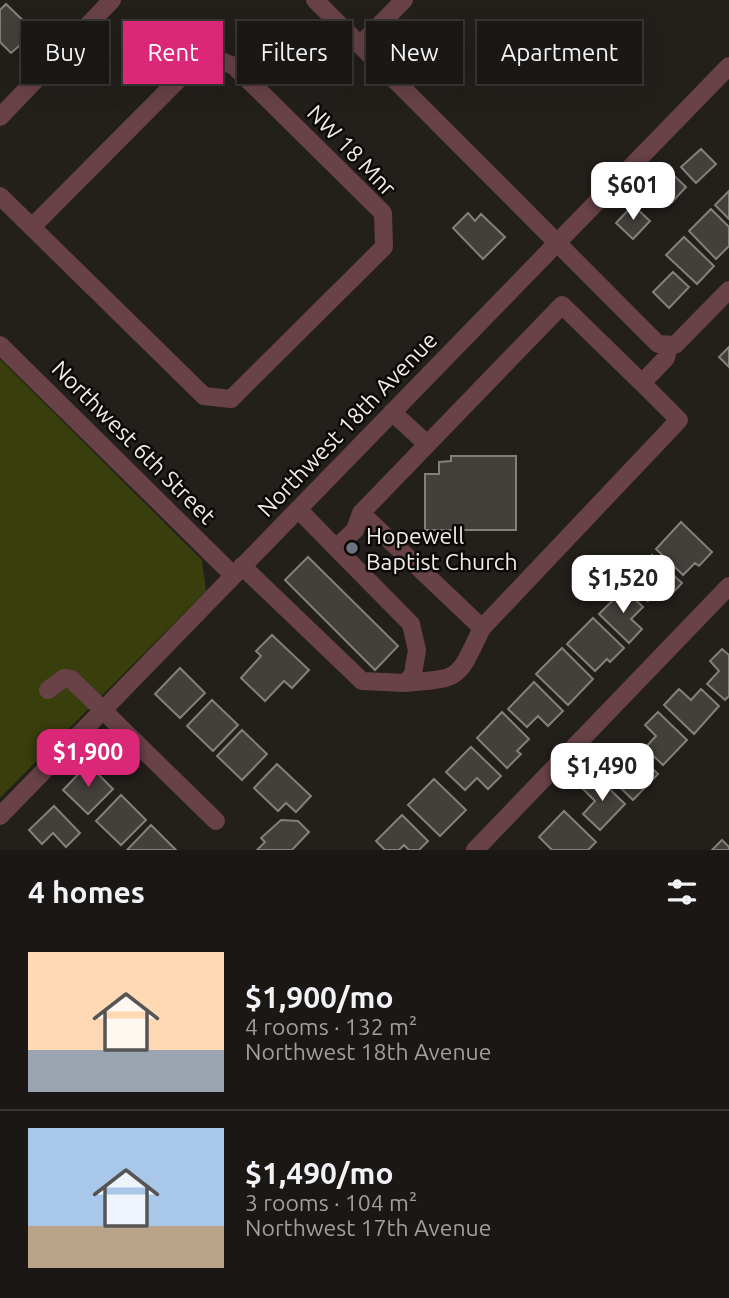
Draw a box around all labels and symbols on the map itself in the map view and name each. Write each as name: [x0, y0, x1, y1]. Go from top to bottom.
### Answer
street label: NW 18 Mnr: [303, 100, 401, 201]
pin: $601: [592, 162, 674, 222]
street label: Northwest 18th Avenue: [252, 327, 442, 521]
street label: Northwest 6th Street: [47, 355, 221, 529]
place label: Hopewell Baptist Church: [366, 523, 518, 574]
marker: Hopewell Baptist Church: [344, 540, 360, 556]
pin: $1,520: [566, 556, 680, 615]
pin: $1,900: [31, 730, 145, 789]
pin: $1,490: [545, 744, 659, 803]

